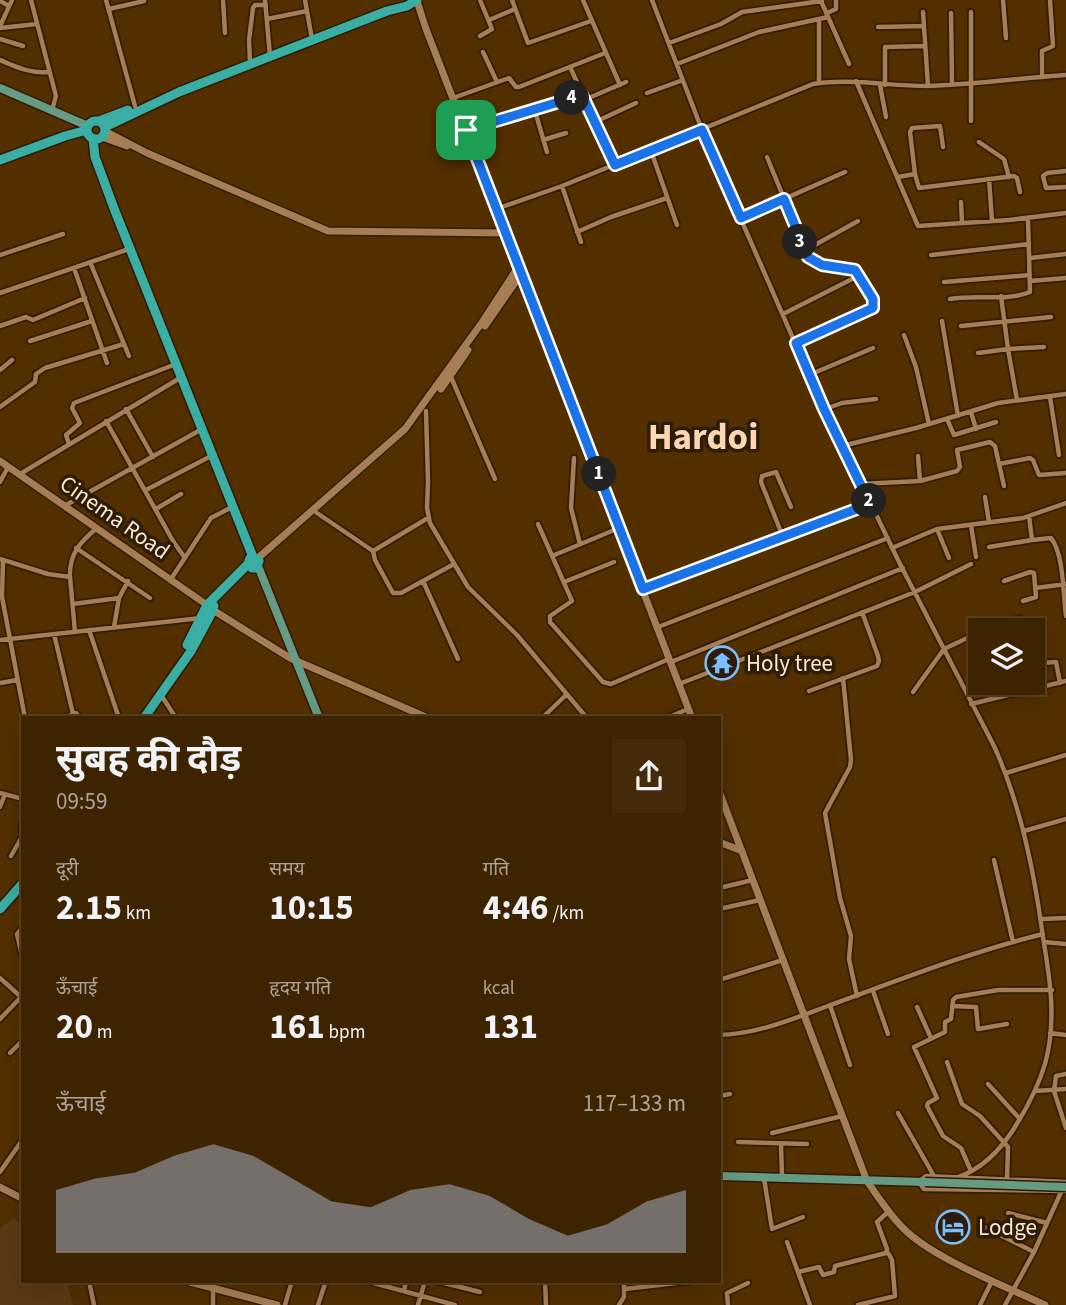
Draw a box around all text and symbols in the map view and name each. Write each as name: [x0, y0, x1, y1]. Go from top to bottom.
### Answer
pin: 4: [554, 80, 590, 116]
text: 4: [566, 84, 577, 111]
pin: [436, 100, 496, 160]
icon: arrive: [447, 111, 485, 149]
pin: 3: [782, 224, 818, 260]
text: 3: [794, 228, 805, 255]
district label: Hardoi: [648, 411, 758, 464]
pin: 1: [582, 456, 616, 491]
text: 1: [593, 460, 604, 487]
street label: Cinema Road: [53, 467, 176, 567]
pin: 2: [852, 484, 886, 518]
text: 2: [863, 487, 874, 514]
map controls: [968, 618, 1045, 695]
button: layers: [968, 618, 1045, 695]
temple icon: Holy tree: [703, 644, 741, 682]
place label: Holy tree: [746, 647, 833, 680]
text: सुबह की दौड़: [56, 732, 241, 786]
button: share: [612, 739, 686, 813]
text: 09:59: [56, 785, 107, 818]
text: दूरी: [56, 856, 79, 883]
text: समय: [269, 856, 305, 883]
text: गति: [483, 856, 509, 883]
text: 2.15: [56, 883, 122, 933]
text: 10:15: [269, 883, 354, 933]
text: 4:46: [483, 883, 549, 933]
text: km: [122, 900, 151, 927]
text: /km: [549, 900, 584, 927]
text: ऊँचाई: [56, 975, 97, 1002]
text: हृदय गति: [269, 975, 331, 1002]
text: kcal: [483, 975, 515, 1002]
text: 20: [56, 1002, 93, 1052]
text: 161: [269, 1002, 325, 1052]
text: 131: [483, 1002, 538, 1052]
text: m: [93, 1019, 113, 1046]
text: bpm: [325, 1019, 365, 1046]
text: ऊँचाई: [56, 1087, 106, 1120]
text: 117–133 m: [583, 1087, 686, 1120]
hotel icon: Lodge: [934, 1208, 972, 1246]
place label: Lodge: [978, 1211, 1037, 1244]

